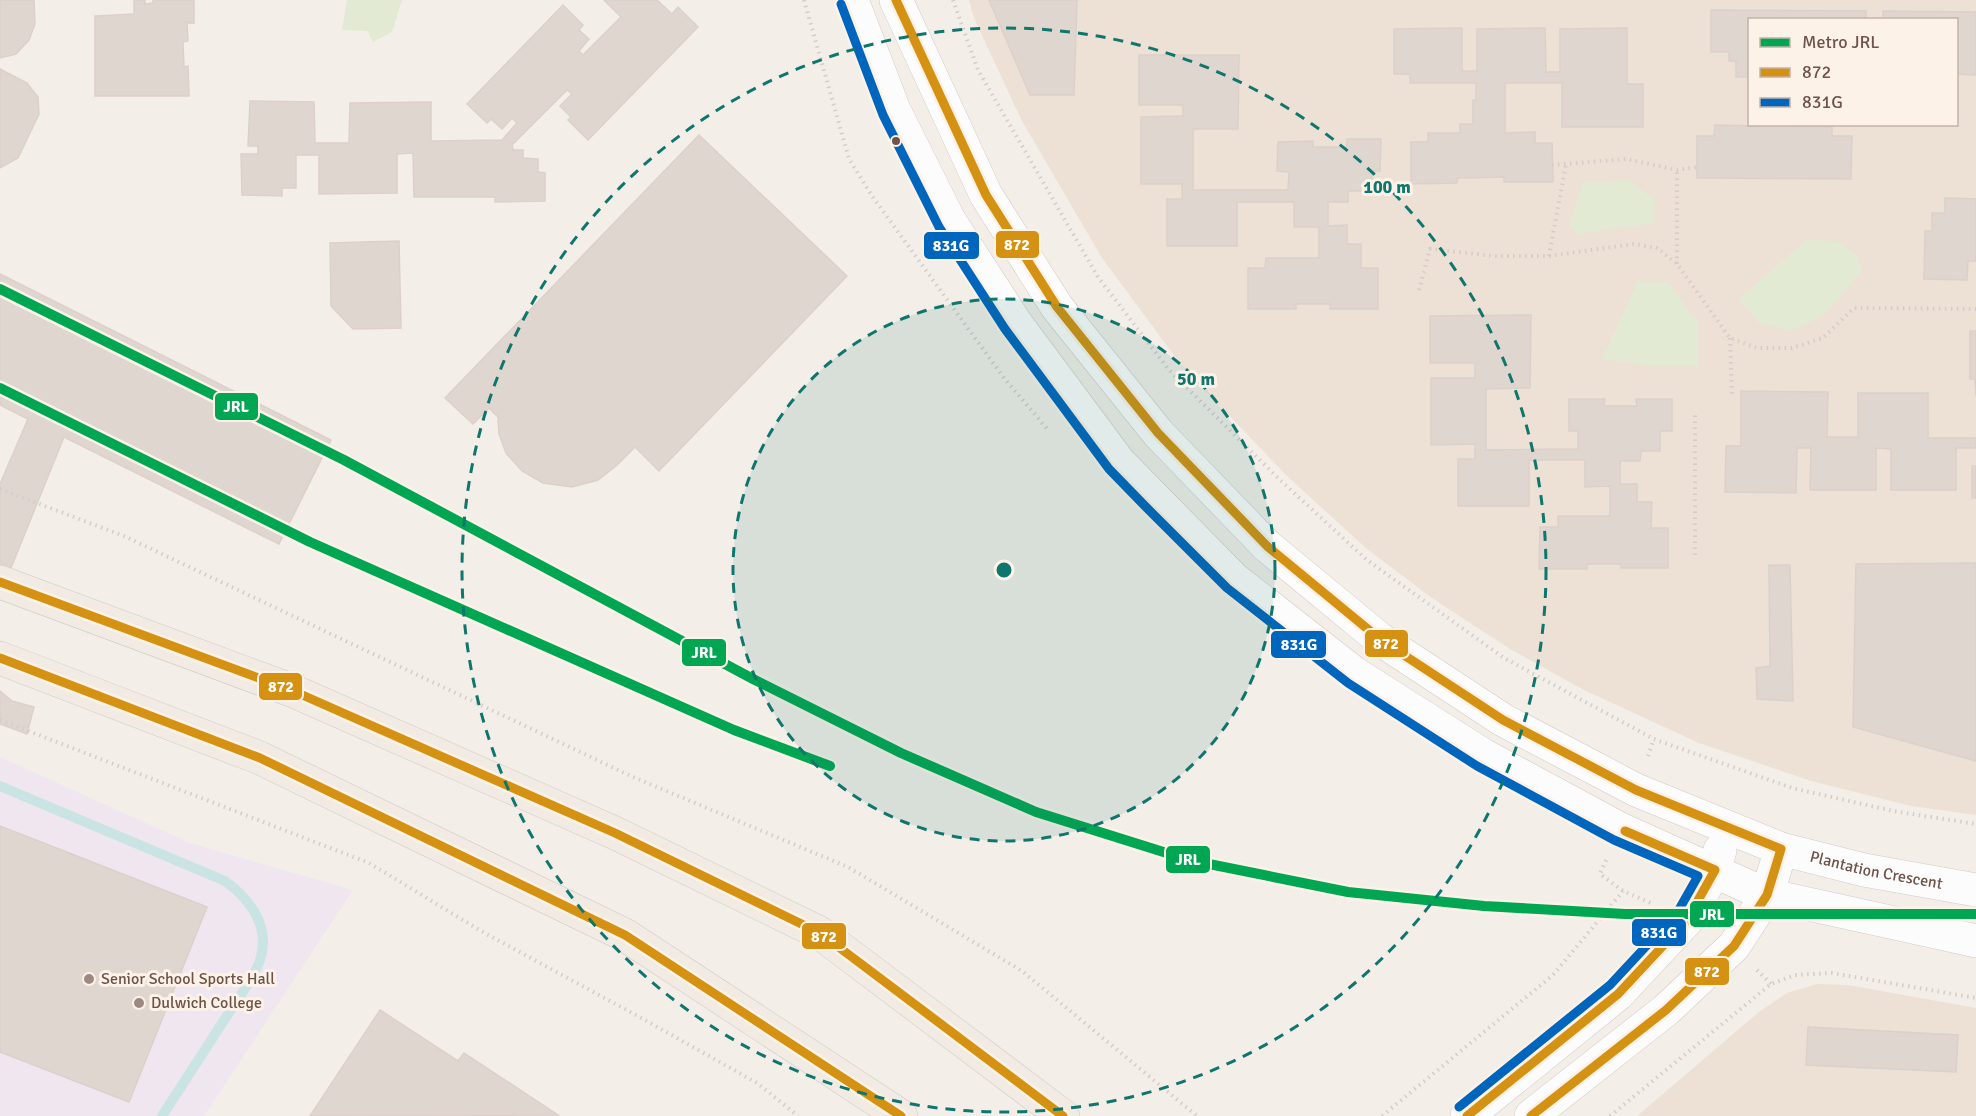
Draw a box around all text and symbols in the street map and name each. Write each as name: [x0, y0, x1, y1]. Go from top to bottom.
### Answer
legend: [1748, 18, 1958, 126]
text: Metro JRL: [1802, 31, 1880, 53]
text: 872: [1802, 61, 1831, 83]
text: 831G: [1802, 91, 1843, 113]
unlabelled marker: [890, 135, 902, 147]
text: 100 m: [1363, 176, 1411, 198]
line badge: 872: [995, 230, 1040, 259]
line badge: 831G: [923, 231, 980, 260]
text: 872: [1004, 235, 1030, 255]
text: 831G: [933, 236, 969, 256]
text: 50 m: [1177, 368, 1215, 390]
line badge: JRL: [214, 392, 259, 421]
text: JRL: [223, 397, 250, 417]
centre of rings: [994, 560, 1014, 580]
line badge: 872: [1364, 629, 1409, 658]
line badge: 831G: [1270, 630, 1327, 659]
text: 872: [1373, 634, 1399, 654]
text: 831G: [1281, 635, 1317, 655]
line badge: JRL: [681, 638, 727, 667]
text: JRL: [691, 643, 718, 663]
line badge: 872: [258, 672, 303, 701]
text: 872: [268, 677, 294, 697]
line badge: JRL: [1165, 845, 1211, 874]
street label: Plantation Crescent: [1808, 847, 1944, 894]
text: JRL: [1175, 850, 1202, 870]
line badge: JRL: [1689, 900, 1735, 928]
text: JRL: [1699, 905, 1726, 925]
line badge: 831G: [1631, 918, 1687, 947]
line badge: 872: [801, 922, 847, 950]
text: 831G: [1641, 923, 1677, 943]
text: 872: [811, 927, 837, 947]
line badge: 872: [1684, 957, 1730, 986]
text: 872: [1694, 962, 1720, 982]
place label: Senior School Sports Hall: [101, 969, 275, 989]
marker: Senior School Sports Hall: [82, 972, 96, 986]
place label: Dulwich College: [151, 993, 262, 1013]
marker: Dulwich College: [132, 996, 146, 1010]

